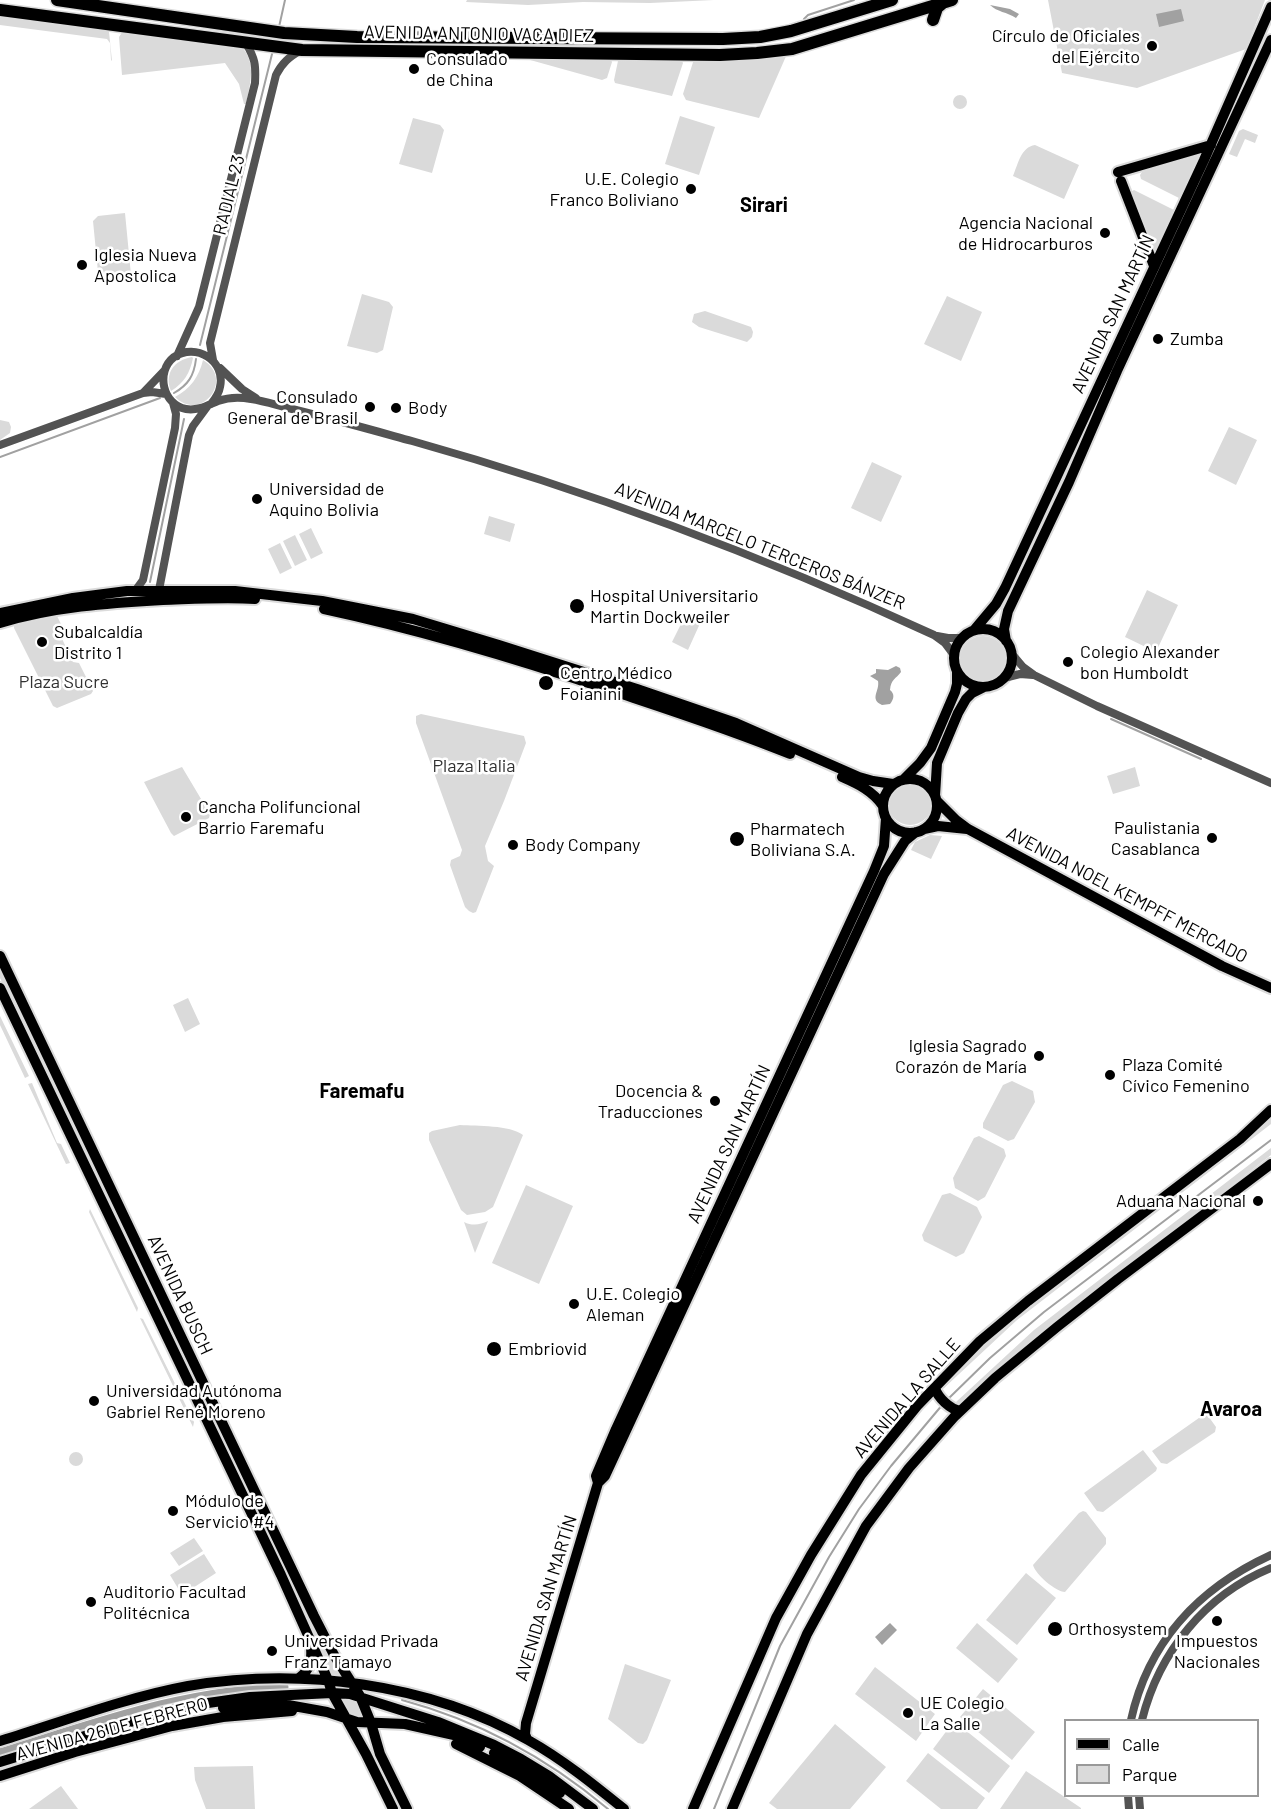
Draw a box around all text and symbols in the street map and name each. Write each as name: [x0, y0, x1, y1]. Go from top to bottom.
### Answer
street label: AVENIDA ANTONIO VACA DIEZ: [364, 21, 594, 47]
place label: Círculo de Oficiales del Ejército: [992, 25, 1140, 68]
marker: Círculo de Oficiales del Ejército: [1145, 39, 1159, 53]
place label: Consulado de China: [426, 48, 508, 90]
marker: Consulado de China: [407, 62, 421, 76]
street label: RADIAL 23: [209, 153, 249, 237]
place label: U.E. Colegio Franco Boliviano: [549, 168, 679, 210]
marker: U.E. Colegio Franco Boliviano: [684, 182, 698, 196]
district label: Sirari: [740, 193, 788, 217]
place label: Agencia Nacional de Hidrocarburos: [958, 212, 1093, 254]
marker: Agencia Nacional de Hidrocarburos: [1098, 226, 1112, 240]
street label: AVENIDA SAN MARTÍN: [1067, 231, 1159, 397]
place label: Iglesia Nueva Apostolica: [94, 244, 197, 286]
marker: Iglesia Nueva Apostolica: [75, 258, 89, 272]
place label: Zumba: [1170, 328, 1223, 350]
marker: Zumba: [1151, 332, 1165, 346]
place label: Consulado General de Brasil: [227, 386, 358, 428]
place label: Body: [408, 397, 447, 419]
marker: Consulado General de Brasil: [363, 400, 377, 414]
marker: Body: [389, 401, 403, 415]
place label: Universidad de Aquino Bolivia: [269, 478, 384, 520]
street label: AVENIDA MARCELO TERCEROS BÁNZER: [612, 478, 908, 614]
marker: Universidad de Aquino Bolivia: [250, 492, 264, 506]
place label: Hospital Universitario Martin Dockweiler: [590, 585, 758, 628]
marker: Hospital Universitario Martin Dockweiler: [568, 597, 586, 615]
place label: Subalcaldía Distrito 1: [54, 621, 143, 664]
marker: Subalcaldía Distrito 1: [35, 635, 49, 649]
place label: Colegio Alexander bon Humboldt: [1080, 641, 1220, 684]
marker: Colegio Alexander bon Humboldt: [1061, 655, 1075, 669]
place label: Centro Médico Foianini: [560, 662, 673, 704]
park label: Plaza Sucre: [19, 671, 109, 693]
marker: Centro Médico Foianini: [537, 674, 555, 692]
park label: Plaza Italia: [432, 755, 516, 777]
place label: Cancha Polifuncional Barrio Faremafu: [198, 796, 361, 838]
marker: Cancha Polifuncional Barrio Faremafu: [179, 810, 193, 824]
place label: Paulistania Casablanca: [1111, 817, 1200, 860]
place label: Pharmatech Boliviana S.A.: [750, 818, 856, 860]
street label: AVENIDA NOEL KEMPFF MERCADO: [1003, 822, 1251, 968]
marker: Pharmatech Boliviana S.A.: [728, 830, 746, 848]
marker: Paulistania Casablanca: [1205, 831, 1219, 845]
place label: Body Company: [525, 834, 640, 856]
marker: Body Company: [506, 838, 520, 852]
place label: Iglesia Sagrado Corazón de María: [895, 1035, 1027, 1078]
marker: Iglesia Sagrado Corazón de María: [1032, 1049, 1046, 1063]
place label: Plaza Comité Cívico Femenino: [1122, 1054, 1250, 1096]
street label: AVENIDA SAN MARTÍN: [683, 1061, 775, 1227]
marker: Plaza Comité Cívico Femenino: [1103, 1068, 1117, 1082]
district label: Faremafu: [320, 1079, 404, 1103]
place label: Docencia & Traducciones: [598, 1080, 703, 1122]
marker: Docencia & Traducciones: [708, 1094, 722, 1108]
place label: Aduana Nacional: [1116, 1190, 1246, 1212]
marker: Aduana Nacional: [1251, 1194, 1265, 1208]
street label: AVENIDA BUSCH: [143, 1232, 217, 1358]
place label: U.E. Colegio Aleman: [586, 1283, 680, 1326]
marker: U.E. Colegio Aleman: [567, 1297, 581, 1311]
street label: AVENIDA LA SALLE: [849, 1334, 965, 1462]
place label: Embriovid: [508, 1338, 587, 1360]
marker: Embriovid: [485, 1340, 503, 1358]
place label: Universidad Autónoma Gabriel René Moreno: [106, 1380, 282, 1422]
marker: Universidad Autónoma Gabriel René Moreno: [87, 1394, 101, 1408]
district label: Avaroa: [1200, 1397, 1262, 1421]
place label: Módulo de Servicio #4: [185, 1490, 274, 1532]
marker: Módulo de Servicio #4: [166, 1504, 180, 1518]
street label: AVENIDA SAN MARTÍN: [510, 1512, 582, 1684]
place label: Auditorio Facultad Politécnica: [103, 1581, 246, 1624]
marker: Auditorio Facultad Politécnica: [84, 1595, 98, 1609]
marker: Impuestos Nacionales: [1210, 1614, 1224, 1628]
place label: Orthosystem: [1068, 1618, 1167, 1640]
marker: Orthosystem: [1046, 1620, 1064, 1638]
place label: Universidad Privada Franz Tamayo: [284, 1630, 438, 1672]
place label: Impuestos Nacionales: [1174, 1630, 1260, 1672]
marker: Universidad Privada Franz Tamayo: [265, 1644, 279, 1658]
place label: UE Colegio La Salle: [920, 1692, 1005, 1734]
street label: AVENIDA 26 DE FEBRERO: [14, 1693, 210, 1765]
marker: UE Colegio La Salle: [901, 1706, 915, 1720]
legend: [1064, 1719, 1259, 1797]
text: Calle: [1122, 1733, 1160, 1755]
text: Parque: [1122, 1763, 1177, 1785]

